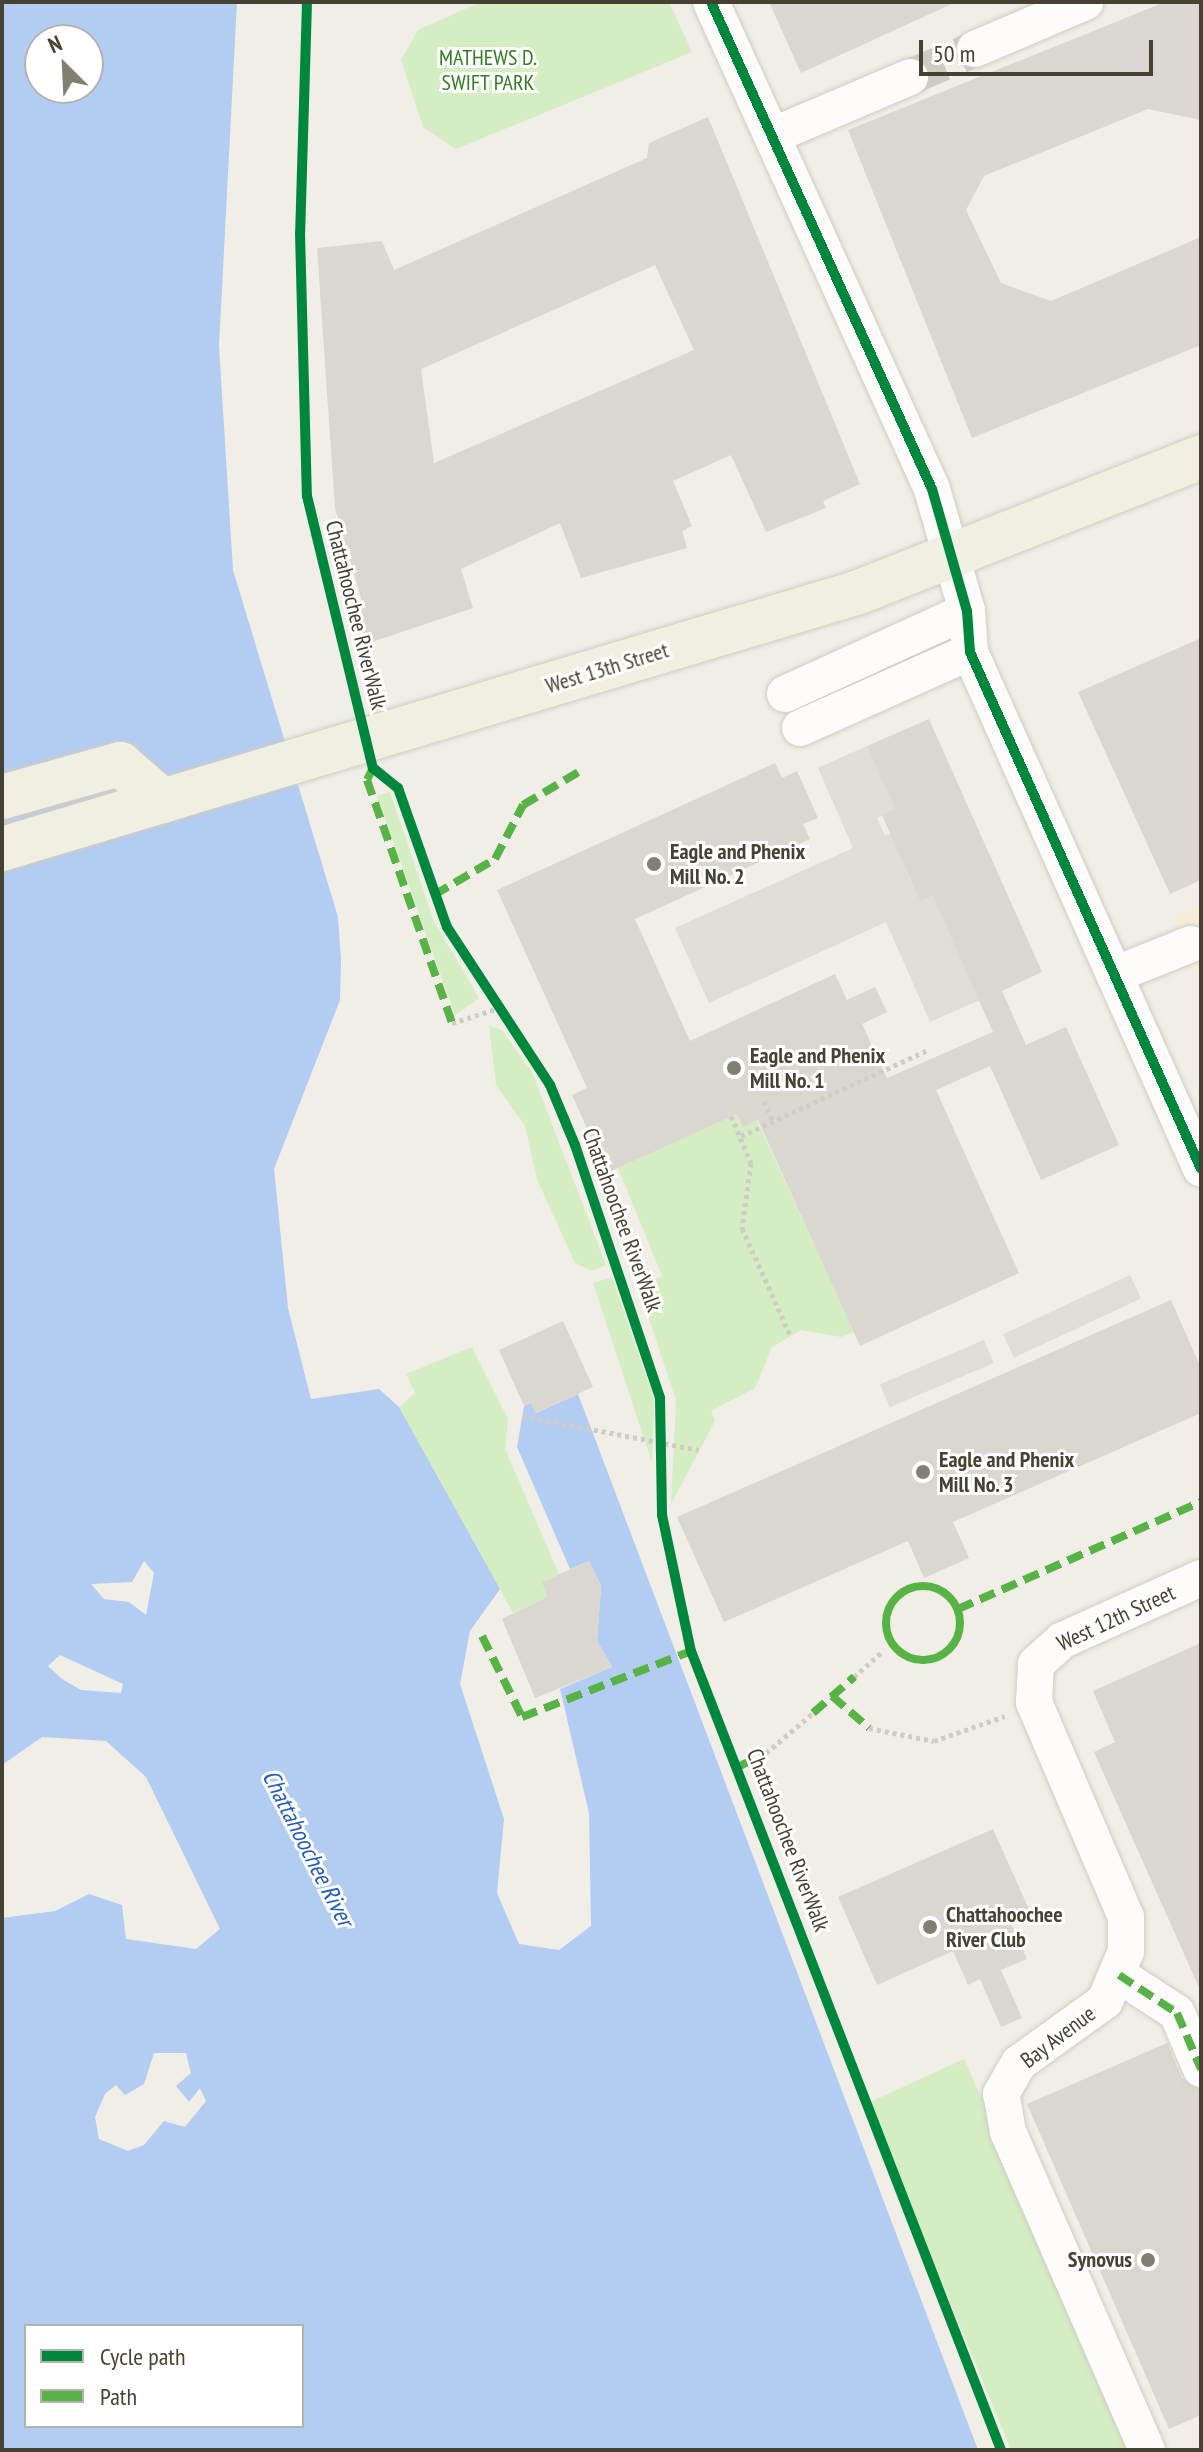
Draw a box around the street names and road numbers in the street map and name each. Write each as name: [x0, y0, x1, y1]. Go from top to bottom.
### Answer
street label: Chattahoochee RiverWalk: [320, 518, 392, 712]
street label: West 13th Street: [542, 637, 672, 699]
street label: Chattahoochee RiverWalk: [576, 1124, 668, 1316]
street label: West 12th Street: [1053, 1579, 1179, 1657]
street label: Chattahoochee RiverWalk: [741, 1745, 835, 1935]
street label: Bay Avenue: [1015, 2000, 1101, 2074]

